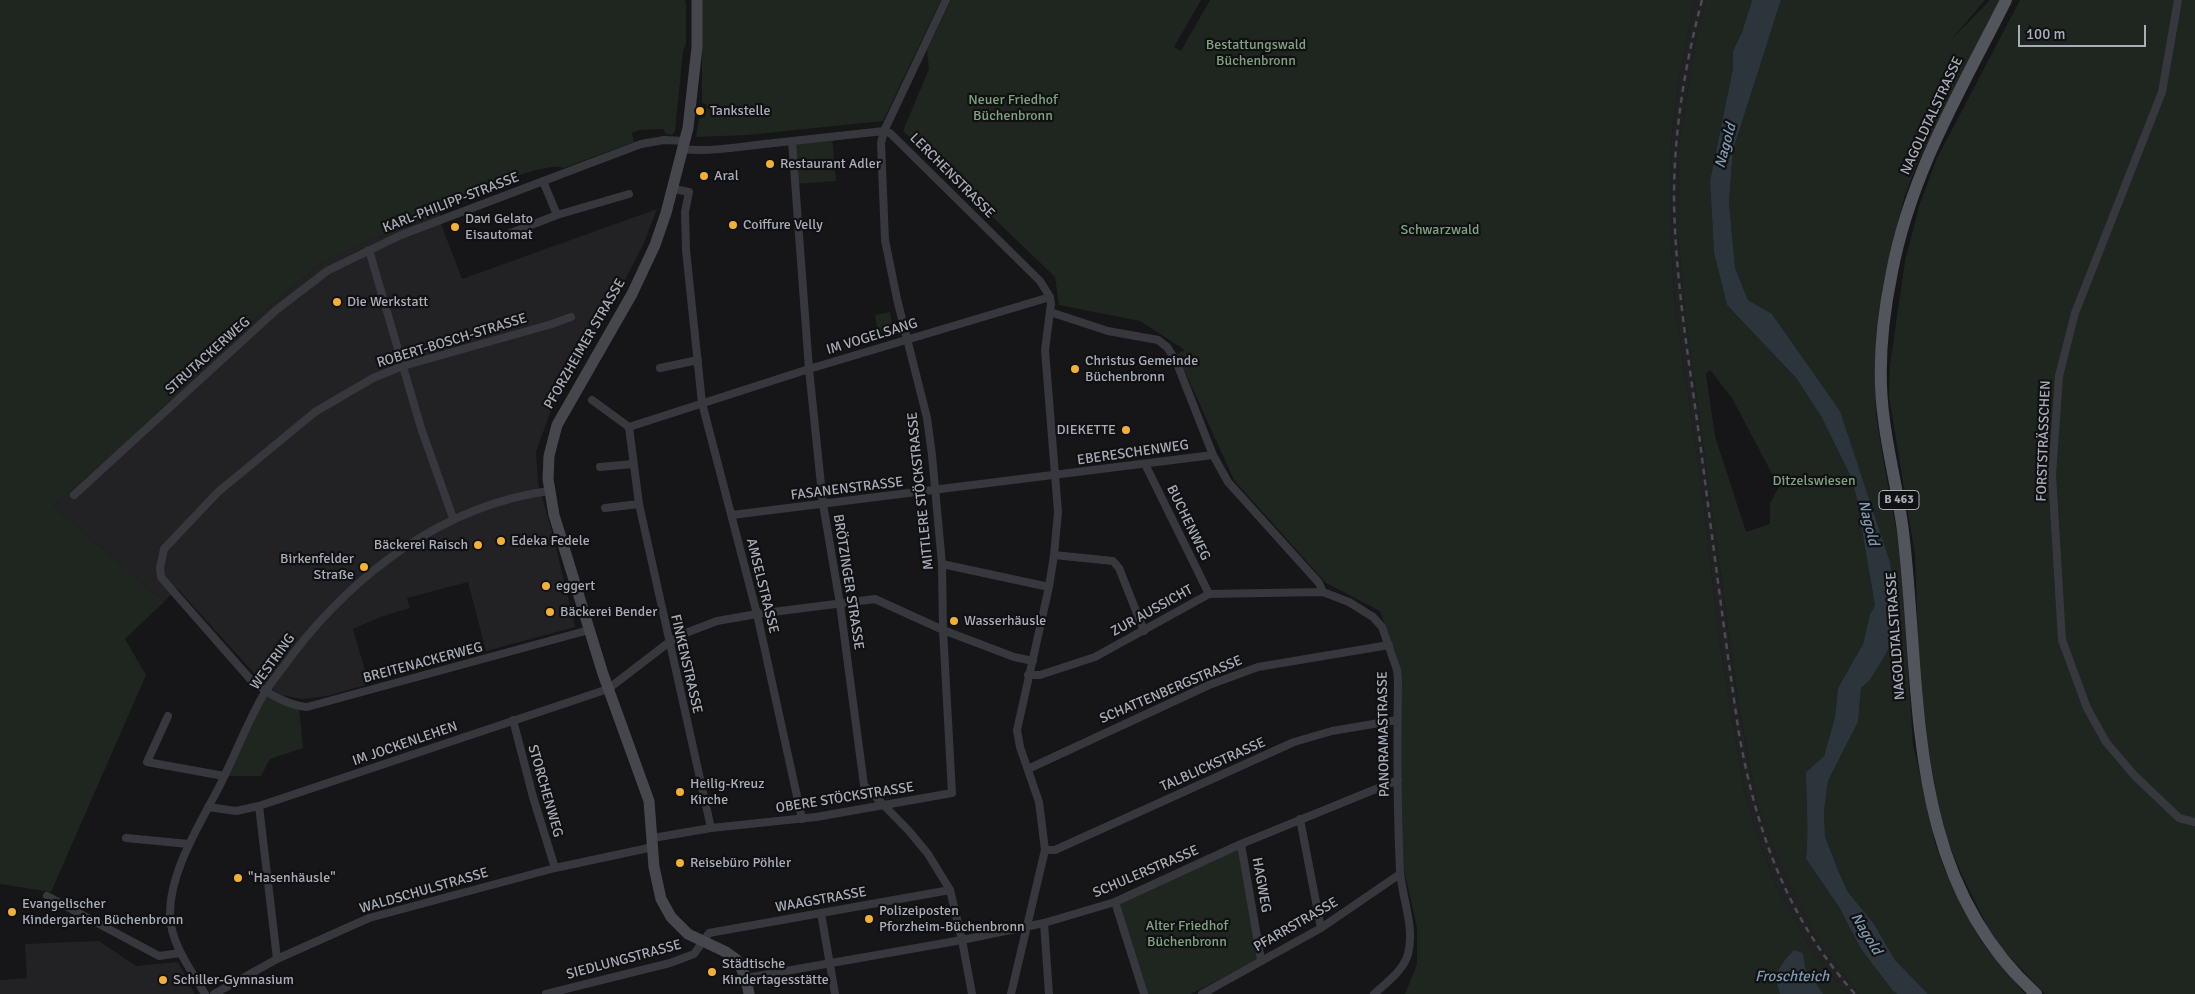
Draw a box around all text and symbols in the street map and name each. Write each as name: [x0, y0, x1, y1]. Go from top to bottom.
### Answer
scale bar: [2020, 15, 2148, 47]
text: 100 m: [2026, 25, 2066, 43]
park label: Bestattungswald Büchenbronn: [1206, 37, 1306, 70]
street label: NAGOLDTALSTRASSE: [1897, 54, 1967, 178]
park label: Neuer Friedhof Büchenbronn: [968, 92, 1058, 124]
place label: Tankstelle: [710, 103, 770, 119]
marker: Tankstelle: [694, 105, 706, 117]
water label: Nagold: [1711, 122, 1741, 170]
street label: LERCHENSTRASSE: [906, 130, 998, 222]
place label: Restaurant Adler: [780, 156, 881, 172]
marker: Restaurant Adler: [764, 158, 776, 170]
place label: Aral: [714, 168, 739, 184]
street label: KARL-PHILIPP-STRASSE: [380, 169, 522, 237]
marker: Aral: [698, 170, 710, 182]
place label: Davi Gelato Eisautomat: [465, 211, 533, 243]
place label: Coiffure Velly: [743, 217, 823, 233]
marker: Coiffure Velly: [727, 219, 739, 231]
marker: Davi Gelato Eisautomat: [449, 221, 461, 233]
park label: Schwarzwald: [1401, 222, 1479, 238]
street label: PFORZHEIMER STRASSE: [541, 276, 629, 412]
place label: Die Werkstatt: [347, 294, 428, 310]
marker: Die Werkstatt: [331, 296, 343, 308]
street label: ROBERT-BOSCH-STRASSE: [375, 310, 529, 372]
street label: STRUTACKERWEG: [162, 314, 254, 398]
street label: IM VOGELSANG: [824, 315, 920, 359]
place label: Christus Gemeinde Büchenbronn: [1085, 353, 1198, 386]
marker: Christus Gemeinde Büchenbronn: [1069, 363, 1081, 375]
street label: FORSTSTRÄSSCHEN: [2033, 380, 2055, 502]
street label: MITTLERE STÖCKSTRASSE: [904, 411, 938, 571]
place label: DIEKETTE: [1056, 422, 1116, 438]
marker: DIEKETTE: [1120, 424, 1132, 436]
street label: EBERESCHENWEG: [1076, 437, 1190, 469]
park label: Ditzelswiesen: [1772, 473, 1856, 489]
street label: FASANENSTRASSE: [790, 474, 904, 504]
street label: BUCHENWEG: [1163, 483, 1213, 563]
road number: B 463: [1879, 490, 1919, 510]
water label: Nagold: [1854, 499, 1882, 547]
street label: BRÖTZINGER STRASSE: [829, 513, 867, 651]
place label: Edeka Fedele: [511, 533, 590, 549]
marker: Edeka Fedele: [495, 535, 507, 547]
place label: Bäckerei Raisch: [374, 537, 468, 553]
street label: AMSELSTRASSE: [742, 537, 782, 635]
marker: Bäckerei Raisch: [472, 539, 484, 551]
place label: Birkenfelder Straße: [280, 551, 354, 584]
marker: Birkenfelder Straße: [358, 561, 370, 573]
street label: NAGOLDTALSTRASSE: [1883, 571, 1909, 701]
place label: eggert: [556, 578, 595, 594]
marker: eggert: [540, 580, 552, 592]
street label: ZUR AUSSICHT: [1108, 582, 1196, 640]
place label: Bäckerei Bender: [560, 604, 657, 620]
marker: Bäckerei Bender: [544, 606, 556, 618]
street label: FINKENSTRASSE: [666, 613, 706, 715]
place label: Wasserhäusle: [964, 613, 1046, 629]
marker: Wasserhäusle: [948, 615, 960, 627]
street label: WESTRING: [247, 631, 299, 693]
street label: BREITENACKERWEG: [361, 639, 485, 687]
street label: SCHATTENBERGSTRASSE: [1097, 652, 1245, 728]
street label: PANORAMASTRASSE: [1375, 671, 1393, 797]
street label: IM JOCKENLEHEN: [350, 718, 460, 770]
street label: TALBLICKSTRASSE: [1158, 734, 1268, 796]
street label: STORCHENWEG: [524, 743, 566, 839]
place label: Heilig-Kreuz Kirche: [690, 776, 765, 809]
street label: OBERE STÖCKSTRASSE: [775, 779, 915, 817]
marker: Heilig-Kreuz Kirche: [674, 786, 686, 798]
street label: SCHULERSTRASSE: [1091, 842, 1201, 902]
place label: Reisebüro Pöhler: [690, 855, 791, 871]
street label: HAGWEG: [1248, 856, 1274, 914]
marker: Reisebüro Pöhler: [674, 857, 686, 869]
street label: WALDSCHULSTRASSE: [358, 865, 490, 917]
place label: "Hasenhäusle": [248, 870, 336, 886]
marker: "Hasenhäusle": [232, 872, 244, 884]
street label: WAAGSTRASSE: [774, 884, 868, 916]
street label: PFARRSTRASSE: [1251, 894, 1341, 956]
place label: Evangelischer Kindergarten Büchenbronn: [22, 896, 183, 929]
place label: Polizeiposten Pforzheim-Büchenbronn: [879, 903, 1025, 936]
marker: Evangelischer Kindergarten Büchenbronn: [6, 906, 18, 918]
water label: Nagold: [1847, 910, 1885, 958]
marker: Polizeiposten Pforzheim-Büchenbronn: [863, 913, 875, 925]
park label: Alter Friedhof Büchenbronn: [1146, 918, 1228, 950]
street label: SIEDLUNGSTRASSE: [565, 937, 683, 983]
place label: Städtische Kindertagesstätte: [722, 956, 829, 989]
marker: Städtische Kindertagesstätte: [706, 966, 718, 978]
water label: Froschteich: [1755, 968, 1829, 986]
place label: Schiller-Gymnasium: [173, 972, 294, 988]
marker: Schiller-Gymnasium: [157, 974, 169, 986]

